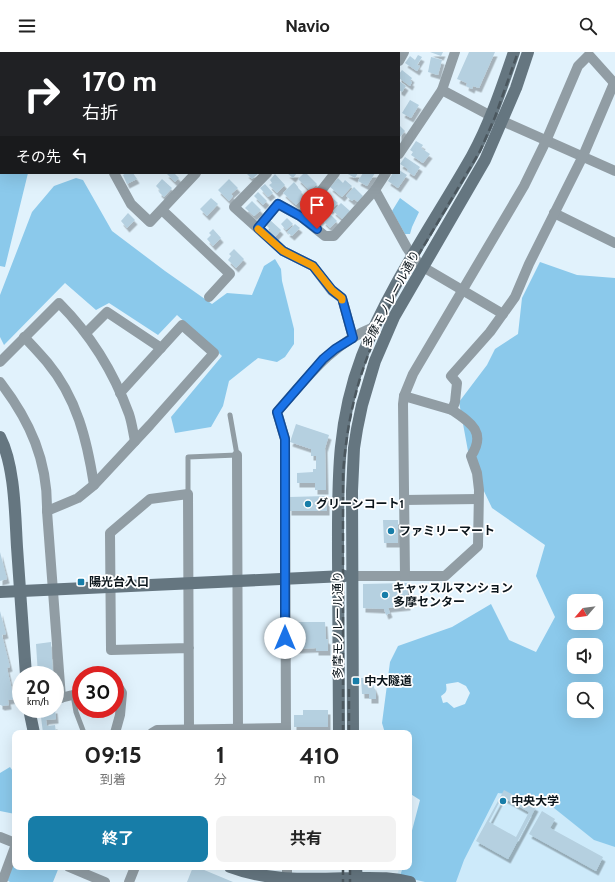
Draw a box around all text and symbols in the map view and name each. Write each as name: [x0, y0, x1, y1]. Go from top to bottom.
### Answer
icon: menu: [16, 15, 38, 37]
text: Navio: [285, 15, 330, 37]
icon: search: [577, 15, 599, 37]
text: 170 m: [82, 64, 157, 98]
icon: right: [16, 68, 68, 120]
text: 右折: [82, 102, 118, 124]
icon: left: [69, 144, 91, 166]
text: その先: [16, 148, 61, 166]
pin: [300, 188, 334, 229]
icon: arrive: [306, 194, 328, 216]
street label: 多摩モノレール通り: [359, 248, 423, 350]
place label: グリーンコート1: [316, 496, 404, 511]
marker: グリーンコート1: [303, 499, 313, 509]
place label: ファミリーマート: [399, 523, 495, 538]
marker: ファミリーマート: [386, 526, 396, 536]
street label: 多摩モノレール通り: [330, 571, 345, 679]
place label: 陽光台入口: [89, 574, 149, 589]
marker: 陽光台入口: [76, 577, 86, 587]
place label: キャッスルマンション 多摩センター: [393, 580, 513, 609]
marker: キャッスルマンション 多摩センター: [380, 590, 390, 600]
north arrow: [567, 594, 603, 630]
map controls: [567, 594, 603, 718]
position arrow: [264, 617, 306, 659]
button: sound: [567, 638, 603, 674]
speed limit sign: 30: [72, 666, 124, 718]
place label: 中大隧道: [364, 673, 412, 688]
text: 20: [26, 675, 50, 699]
marker: 中大隧道: [351, 676, 361, 686]
button: search: [567, 682, 603, 718]
text: km/h: [27, 695, 49, 708]
text: 09:15: [84, 740, 142, 769]
text: 1: [216, 740, 225, 769]
text: 410: [299, 741, 340, 770]
text: m: [314, 770, 325, 786]
text: 到着: [100, 771, 126, 787]
text: 分: [214, 771, 227, 787]
place label: 中央大学: [511, 793, 559, 808]
marker: 中央大学: [498, 796, 508, 806]
button: 終了: [28, 816, 208, 862]
button: 共有: [216, 816, 396, 862]

